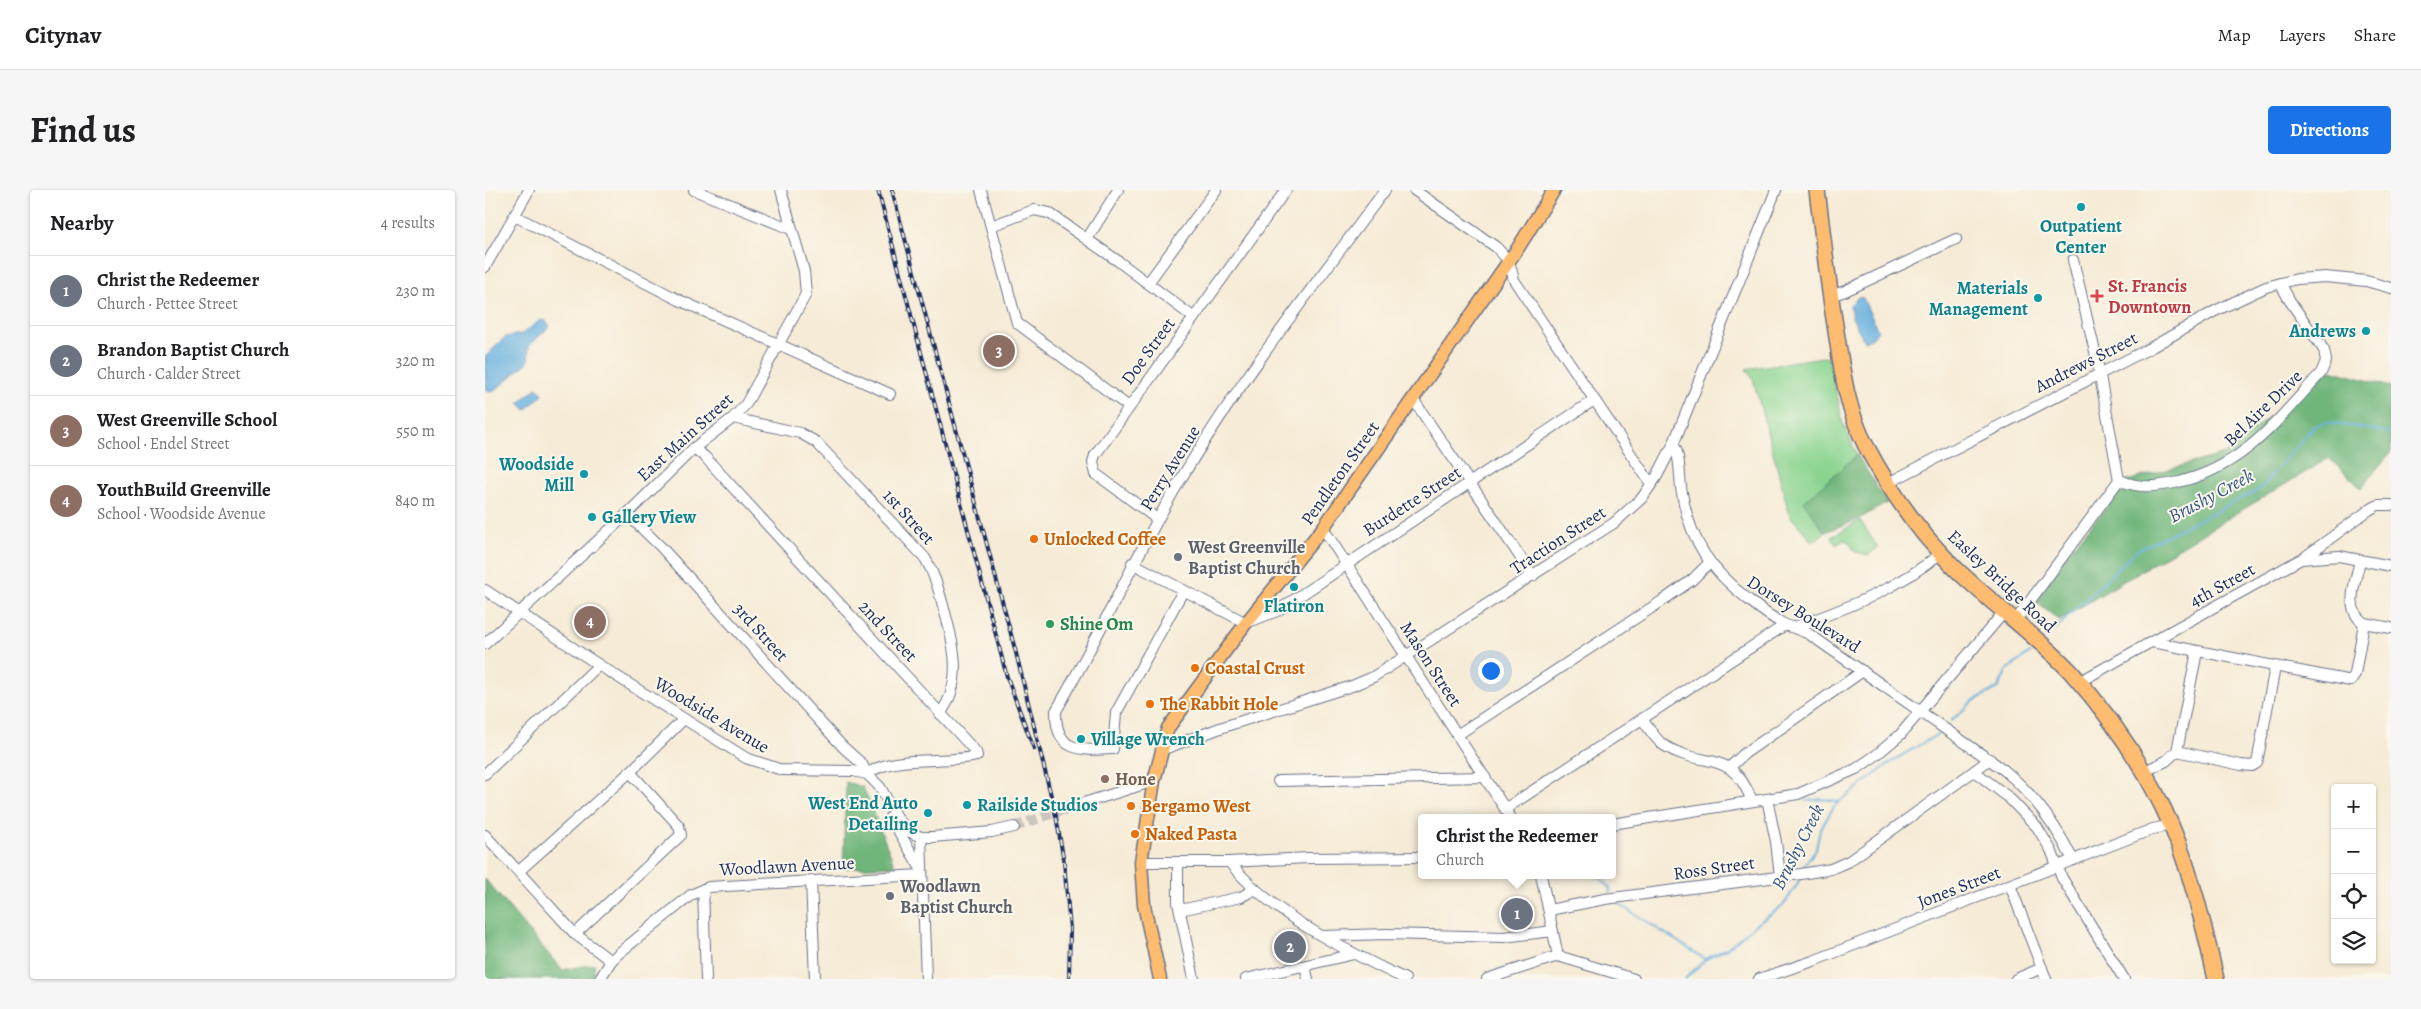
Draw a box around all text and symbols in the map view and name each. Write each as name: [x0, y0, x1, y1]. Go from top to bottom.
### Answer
text: Citynav: [25, 19, 101, 51]
text: Map: [2218, 23, 2251, 47]
text: Layers: [2279, 23, 2326, 47]
text: Share: [2354, 23, 2396, 47]
text: Find us: [30, 106, 136, 154]
button: Directions: [2268, 106, 2391, 154]
marker: Outpatient Center: [2075, 201, 2087, 213]
text: Nearby: [50, 209, 113, 237]
text: 4 results: [381, 212, 435, 234]
place label: Outpatient Center: [2040, 214, 2122, 259]
text: Christ the Redeemer: [97, 267, 259, 293]
place label: St. Francis Downtown: [2108, 274, 2191, 319]
place label: Materials Management: [1929, 276, 2028, 321]
text: 1: [63, 280, 69, 302]
text: 230 m: [396, 280, 435, 302]
marker: St. Francis Downtown: [2090, 289, 2104, 303]
marker: Materials Management: [2032, 292, 2044, 304]
text: Church · Pettee Street: [97, 293, 238, 315]
street label: Doe Street: [1116, 313, 1181, 389]
place label: Andrews: [2288, 319, 2356, 343]
marker: Andrews: [2360, 325, 2372, 337]
street label: Andrews Street: [2030, 326, 2141, 399]
pin: 3: [983, 332, 1015, 370]
text: Brandon Baptist Church: [97, 337, 289, 363]
text: 2: [62, 350, 70, 372]
text: 320 m: [396, 350, 435, 372]
text: Church · Calder Street: [97, 363, 241, 385]
street label: Bel Aire Drive: [2218, 364, 2308, 452]
street label: East Main Street: [632, 387, 738, 487]
text: West Greenville School: [97, 407, 277, 433]
street label: Pendleton Street: [1295, 416, 1385, 530]
text: 3: [63, 420, 69, 442]
text: 550 m: [396, 420, 435, 442]
street label: Perry Avenue: [1134, 421, 1206, 515]
text: School · Endel Street: [97, 433, 230, 455]
place label: Woodside Mill: [498, 452, 574, 497]
street label: Burdette Street: [1358, 460, 1466, 542]
water label: Brushy Creek: [2164, 463, 2258, 529]
marker: Woodside Mill: [578, 468, 590, 480]
text: YouthBuild Greenville: [97, 477, 271, 503]
street label: 1st Street: [878, 484, 940, 550]
text: 4: [62, 490, 70, 512]
text: 840 m: [395, 490, 435, 512]
street label: Traction Street: [1505, 500, 1611, 580]
text: School · Woodside Avenue: [97, 503, 266, 525]
place label: Gallery View: [602, 505, 697, 529]
marker: Gallery View: [586, 511, 598, 523]
street label: Easley Bridge Road: [1943, 524, 2062, 638]
place label: Unlocked Coffee: [1044, 527, 1166, 551]
marker: Unlocked Coffee: [1028, 533, 1040, 545]
place label: West Greenville Baptist Church: [1187, 535, 1305, 580]
marker: West Greenville Baptist Church: [1172, 551, 1184, 563]
street label: 4th Street: [2185, 557, 2259, 613]
street label: Dorsey Boulevard: [1743, 569, 1866, 659]
marker: Flatiron: [1288, 581, 1300, 593]
place label: Flatiron: [1263, 594, 1325, 618]
street label: 2nd Street: [853, 595, 923, 667]
street label: 3rd Street: [728, 597, 794, 667]
pin: 4: [574, 603, 606, 641]
place label: Shine Om: [1060, 612, 1133, 636]
street label: Mason Street: [1394, 617, 1468, 711]
marker: Shine Om: [1044, 618, 1056, 630]
place label: Coastal Crust: [1205, 656, 1305, 680]
your location: [1478, 658, 1504, 684]
marker: Coastal Crust: [1189, 662, 1201, 674]
street label: Woodside Avenue: [649, 671, 774, 759]
place label: The Rabbit Hole: [1160, 692, 1278, 716]
marker: The Rabbit Hole: [1144, 698, 1156, 710]
place label: Village Wrench: [1090, 727, 1205, 751]
marker: Village Wrench: [1075, 733, 1087, 745]
place label: Hone: [1115, 767, 1156, 791]
marker: Hone: [1099, 773, 1111, 785]
map controls: [2331, 784, 2376, 964]
button: +: [2331, 784, 2376, 829]
place label: West End Auto Detailing: [807, 791, 919, 836]
place label: Railside Studios: [977, 793, 1098, 817]
place label: Bergamo West: [1141, 794, 1251, 818]
marker: Railside Studios: [961, 799, 973, 811]
marker: Bergamo West: [1125, 800, 1137, 812]
water label: Brushy Creek: [1765, 800, 1831, 894]
marker: West End Auto Detailing: [922, 807, 934, 819]
popup: [1418, 814, 1616, 879]
place label: Naked Pasta: [1145, 822, 1238, 846]
text: Christ the Redeemer: [1436, 823, 1598, 849]
marker: Naked Pasta: [1129, 828, 1141, 840]
button: −: [2331, 829, 2376, 874]
text: Church: [1436, 849, 1484, 871]
street label: Woodlawn Avenue: [718, 850, 855, 882]
street label: Ross Street: [1672, 850, 1756, 886]
street label: Jones Street: [1914, 860, 2004, 914]
place label: Woodlawn Baptist Church: [899, 874, 1013, 919]
button: locate: [2331, 874, 2376, 919]
marker: Woodlawn Baptist Church: [884, 890, 896, 902]
pin: 1: [1501, 895, 1533, 933]
button: layers: [2331, 919, 2376, 964]
pin: 2: [1274, 928, 1306, 966]

